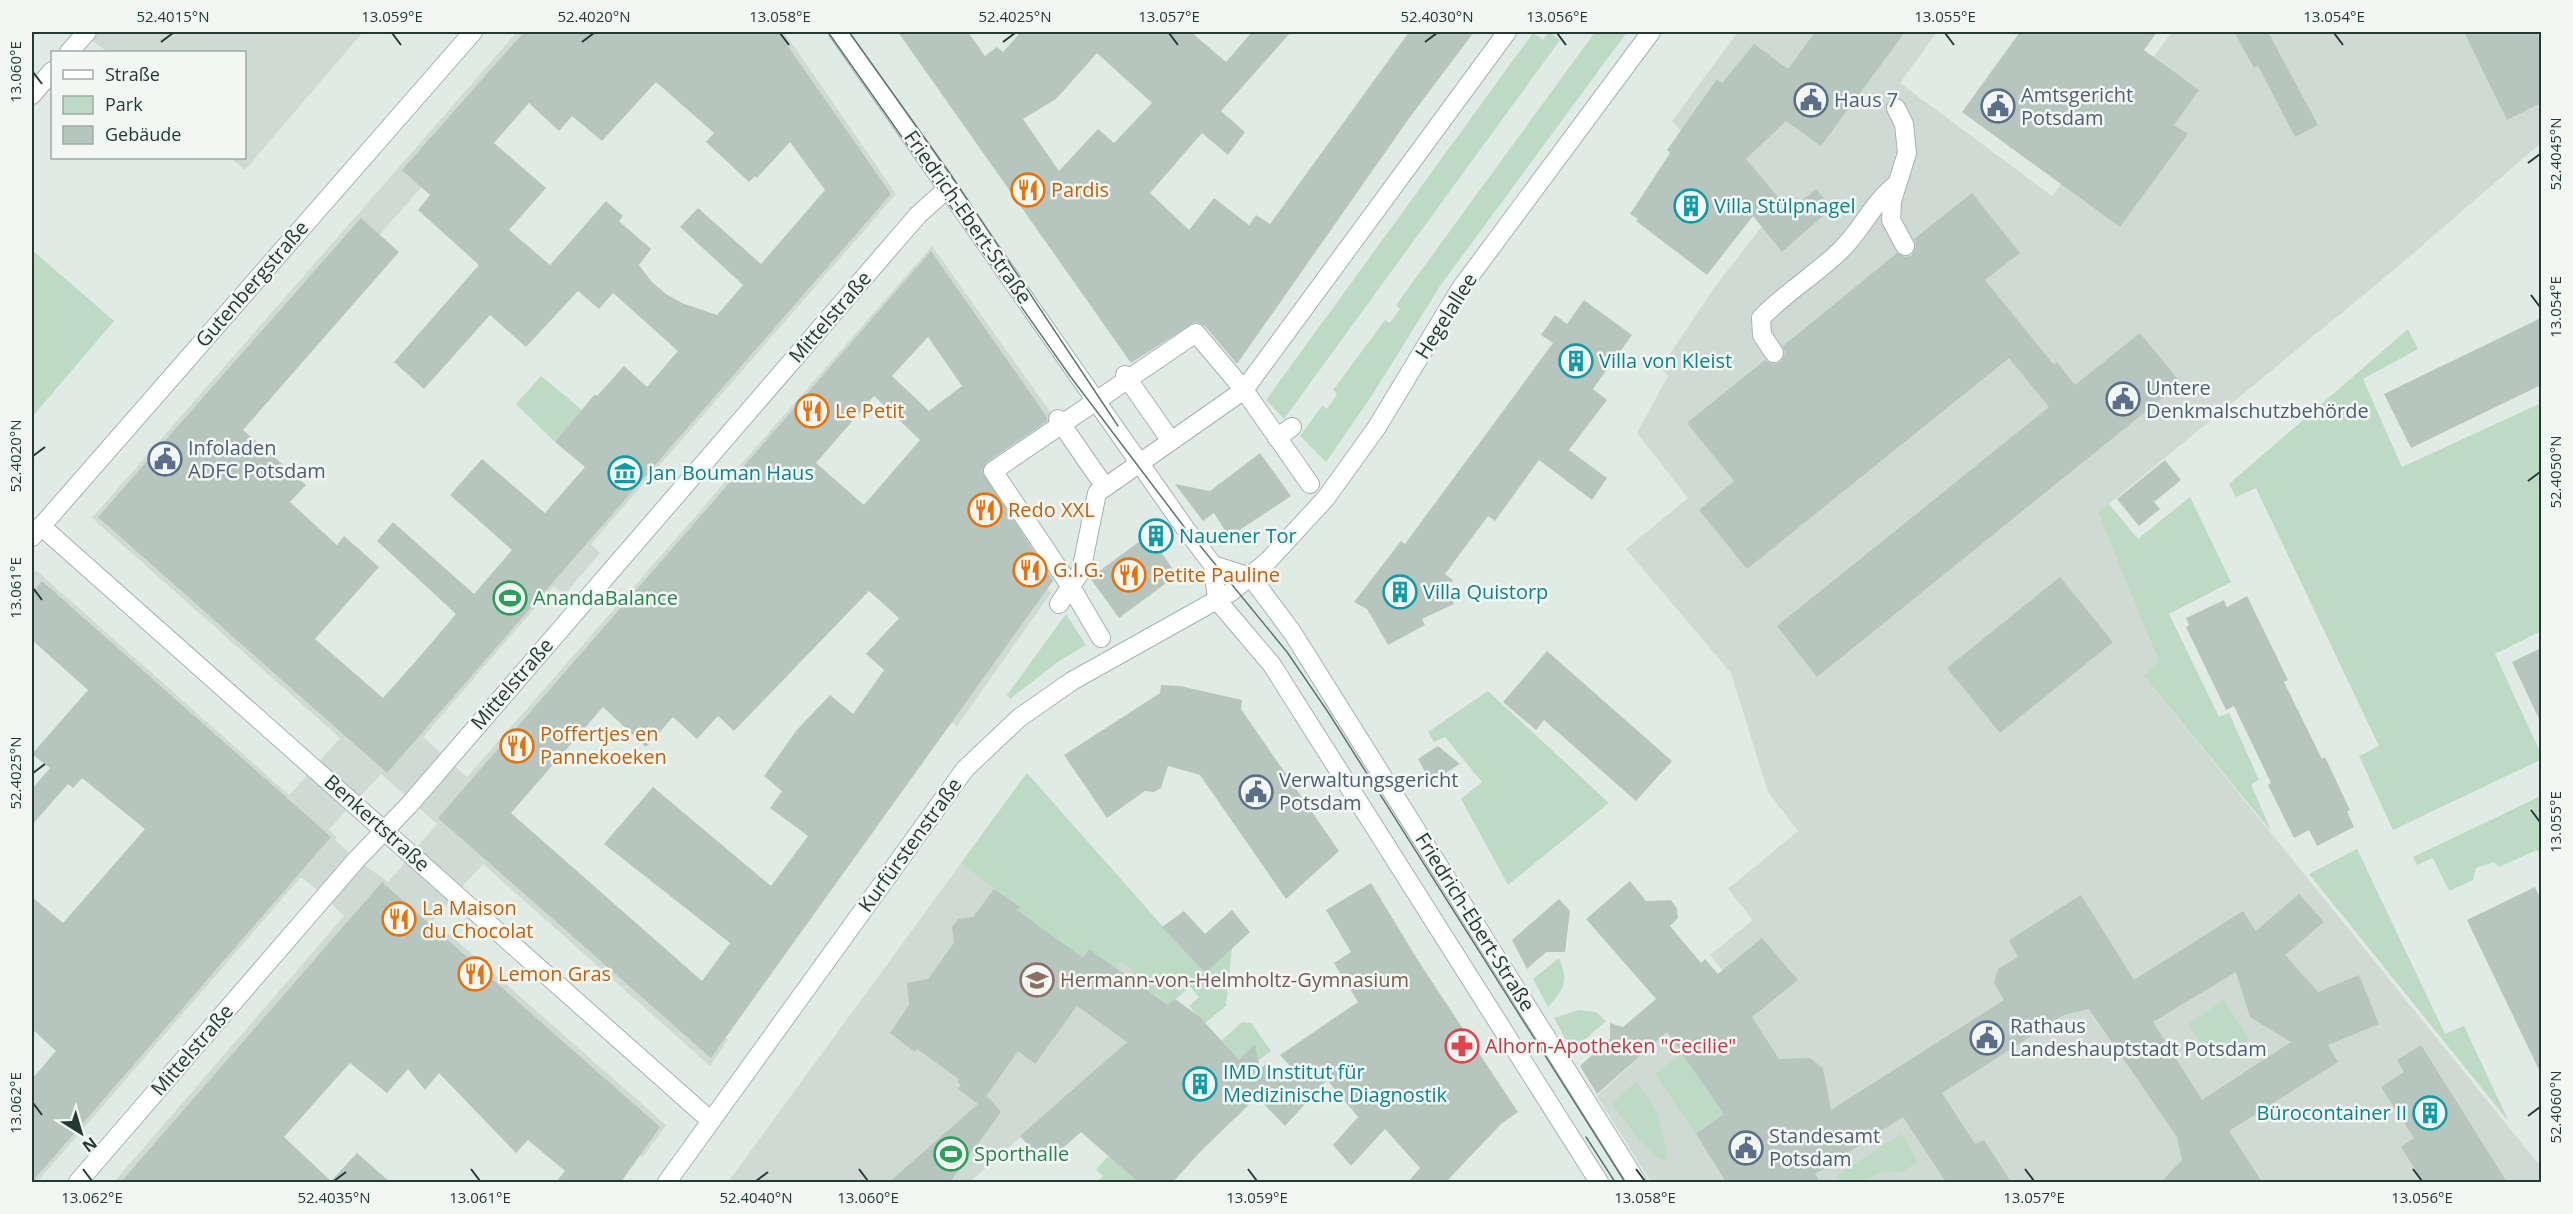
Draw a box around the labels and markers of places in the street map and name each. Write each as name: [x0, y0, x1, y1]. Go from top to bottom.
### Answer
place label: Amtsgericht Potsdam: [2021, 81, 2133, 131]
public building icon: Haus 7: [1793, 82, 1829, 118]
place label: Haus 7: [1834, 86, 1898, 113]
public building icon: Amtsgericht Potsdam: [1980, 88, 2016, 124]
restaurant icon: Pardis: [1010, 172, 1046, 208]
place label: Pardis: [1051, 176, 1109, 203]
building icon: Villa Stülpnagel: [1673, 188, 1709, 224]
place label: Villa Stülpnagel: [1714, 192, 1856, 219]
building icon: Villa von Kleist: [1558, 343, 1594, 379]
place label: Villa von Kleist: [1599, 347, 1732, 374]
place label: Untere Denkmalschutzbehörde: [2146, 374, 2369, 424]
public building icon: Untere Denkmalschutzbehörde: [2105, 381, 2141, 417]
restaurant icon: Le Petit: [794, 393, 830, 429]
place label: Le Petit: [835, 397, 904, 424]
place label: Infoladen ADFC Potsdam: [188, 434, 326, 484]
public building icon: Infoladen ADFC Potsdam: [147, 441, 183, 477]
museum icon: Jan Bouman Haus: [607, 455, 643, 491]
place label: Jan Bouman Haus: [646, 459, 814, 486]
restaurant icon: Redo XXL: [967, 492, 1003, 528]
place label: Redo XXL: [1008, 496, 1095, 523]
building icon: Nauener Tor: [1138, 518, 1174, 554]
place label: Nauener Tor: [1179, 522, 1297, 549]
restaurant icon: G.I.G.: [1012, 552, 1048, 588]
place label: G.I.G.: [1053, 556, 1103, 583]
restaurant icon: Petite Pauline: [1111, 557, 1147, 593]
place label: Petite Pauline: [1152, 561, 1280, 588]
building icon: Villa Quistorp: [1382, 574, 1418, 610]
place label: Villa Quistorp: [1423, 578, 1548, 605]
sports icon: AnandaBalance: [492, 580, 528, 616]
place label: AnandaBalance: [533, 584, 678, 611]
place label: Poffertjes en Pannekoeken: [540, 720, 667, 770]
restaurant icon: Poffertjes en Pannekoeken: [499, 728, 535, 764]
place label: Verwaltungsgericht Potsdam: [1279, 766, 1458, 816]
public building icon: Verwaltungsgericht Potsdam: [1238, 774, 1274, 810]
place label: La Maison du Chocolat: [422, 894, 534, 944]
restaurant icon: La Maison du Chocolat: [381, 901, 417, 937]
restaurant icon: Lemon Gras: [457, 956, 493, 992]
place label: Lemon Gras: [498, 960, 611, 987]
school or university icon: Hermann-von-Helmholtz-Gymnasium: [1019, 962, 1055, 998]
place label: Hermann-von-Helmholtz-Gymnasium: [1060, 966, 1409, 993]
place label: Rathaus Landeshauptstadt Potsdam: [2010, 1012, 2267, 1062]
public building icon: Rathaus Landeshauptstadt Potsdam: [1969, 1020, 2005, 1056]
pharmacy icon: Alhorn-Apotheken "Cecilie": [1444, 1028, 1480, 1064]
place label: Alhorn-Apotheken "Cecilie": [1485, 1032, 1736, 1059]
place label: IMD Institut für Medizinische Diagnostik: [1223, 1058, 1448, 1108]
building icon: IMD Institut für Medizinische Diagnostik: [1182, 1066, 1218, 1102]
building icon: Bürocontainer II: [2412, 1095, 2448, 1131]
place label: Bürocontainer II: [2256, 1099, 2407, 1126]
place label: Standesamt Potsdam: [1769, 1122, 1880, 1172]
public building icon: Standesamt Potsdam: [1728, 1130, 1764, 1166]
sports icon: Sporthalle: [933, 1136, 969, 1172]
place label: Sporthalle: [974, 1140, 1069, 1167]

